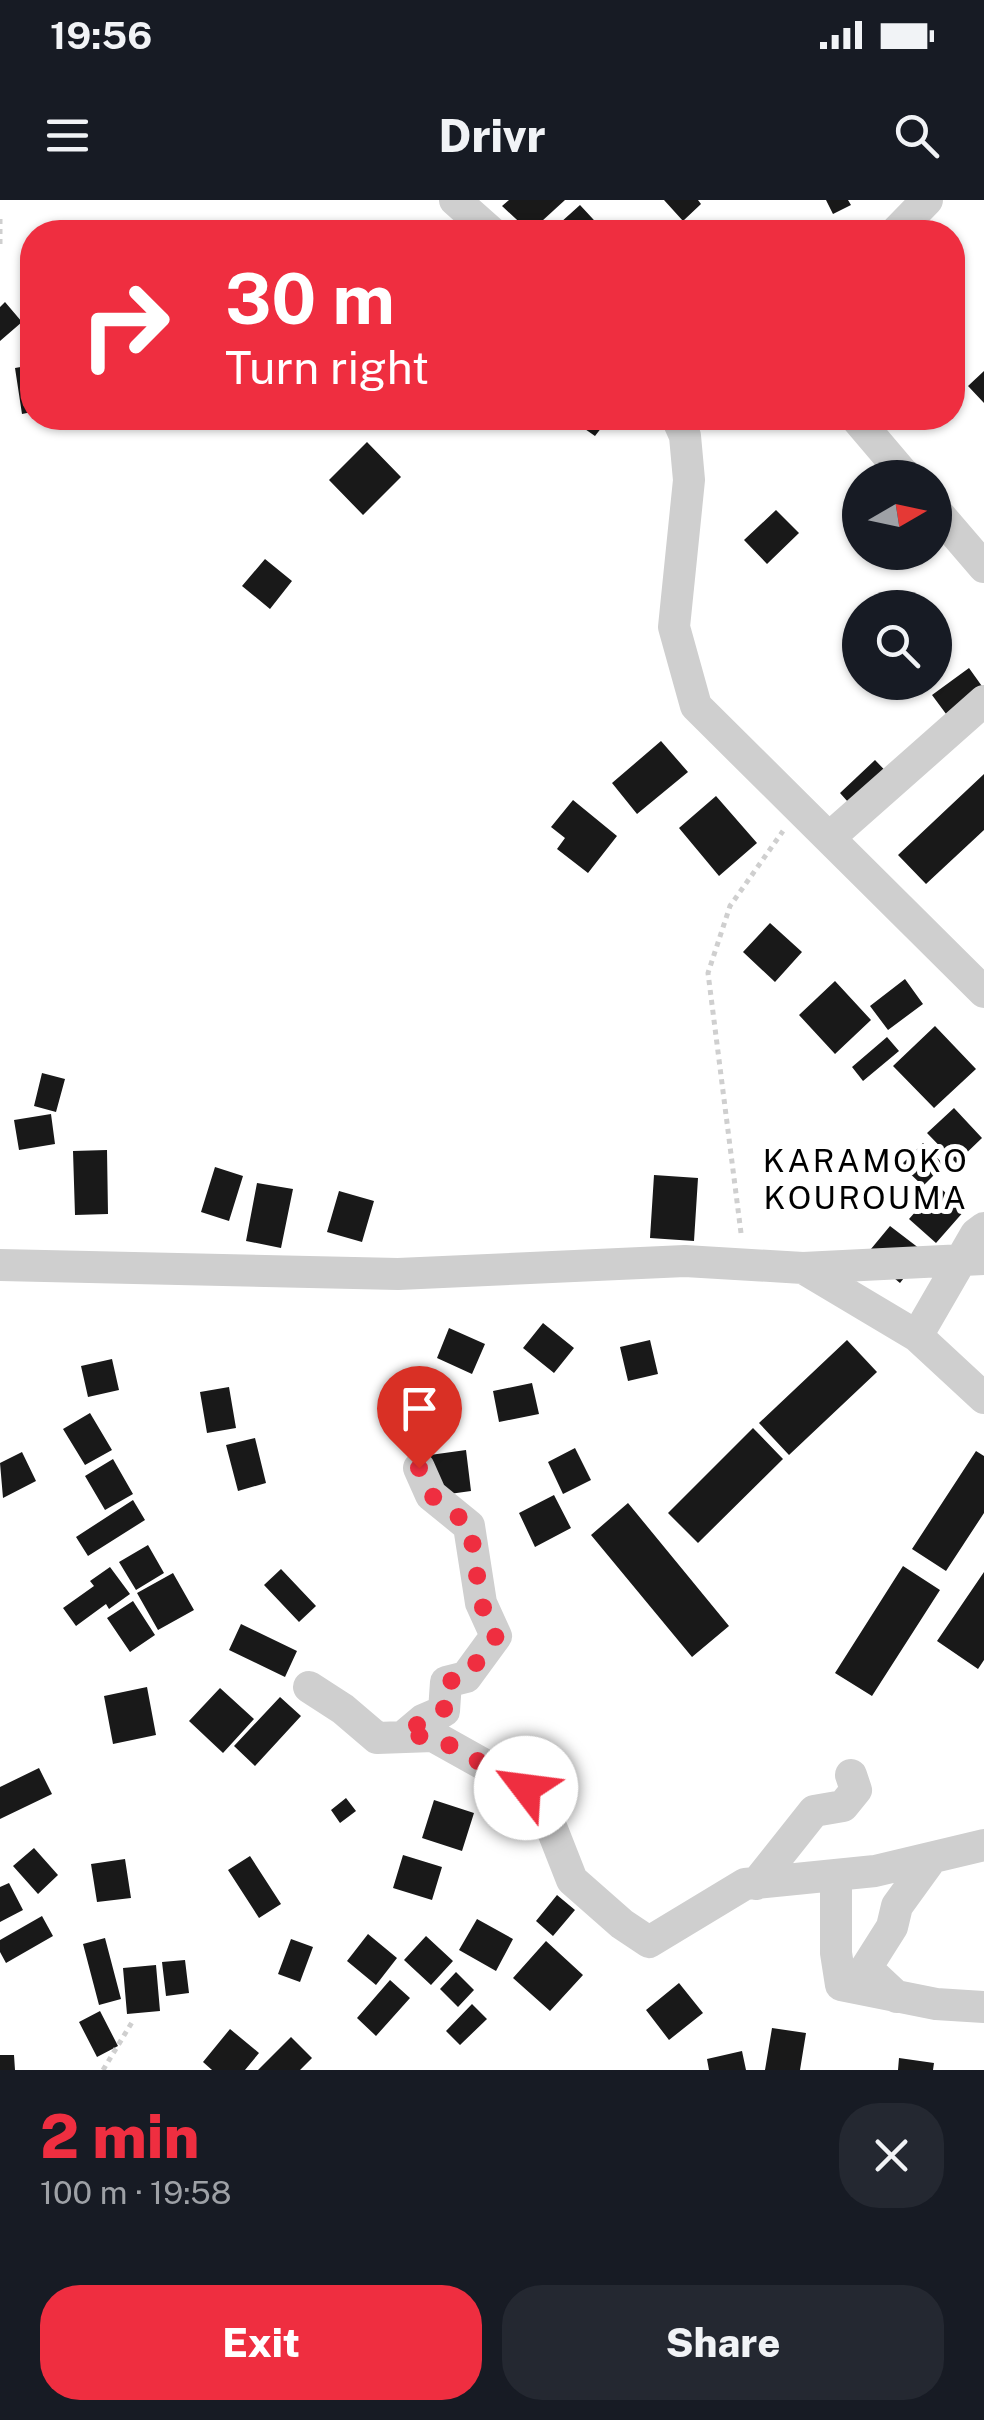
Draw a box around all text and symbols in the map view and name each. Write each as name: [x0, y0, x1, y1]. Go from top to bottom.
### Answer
text: 19:56: [50, 13, 152, 58]
icon: menu: [40, 108, 95, 163]
icon: search: [889, 108, 944, 163]
text: Drivr: [438, 109, 546, 162]
text: 30 m: [225, 257, 395, 340]
icon: right: [60, 260, 190, 390]
text: Turn right: [225, 341, 429, 394]
north arrow: [842, 460, 952, 570]
map controls: [842, 460, 952, 700]
button: search: [842, 590, 952, 700]
district label: KARAMOKO KOUROUMA: [763, 1142, 969, 1216]
pin: [377, 1366, 462, 1469]
icon: arrive: [392, 1381, 447, 1436]
position arrow: [474, 1736, 578, 1840]
text: 2 min: [40, 2101, 199, 2172]
button: close: [839, 2103, 944, 2208]
text: 100 m · 19:58: [40, 2174, 232, 2211]
button: Exit: [40, 2285, 482, 2400]
button: Share: [502, 2285, 944, 2400]

